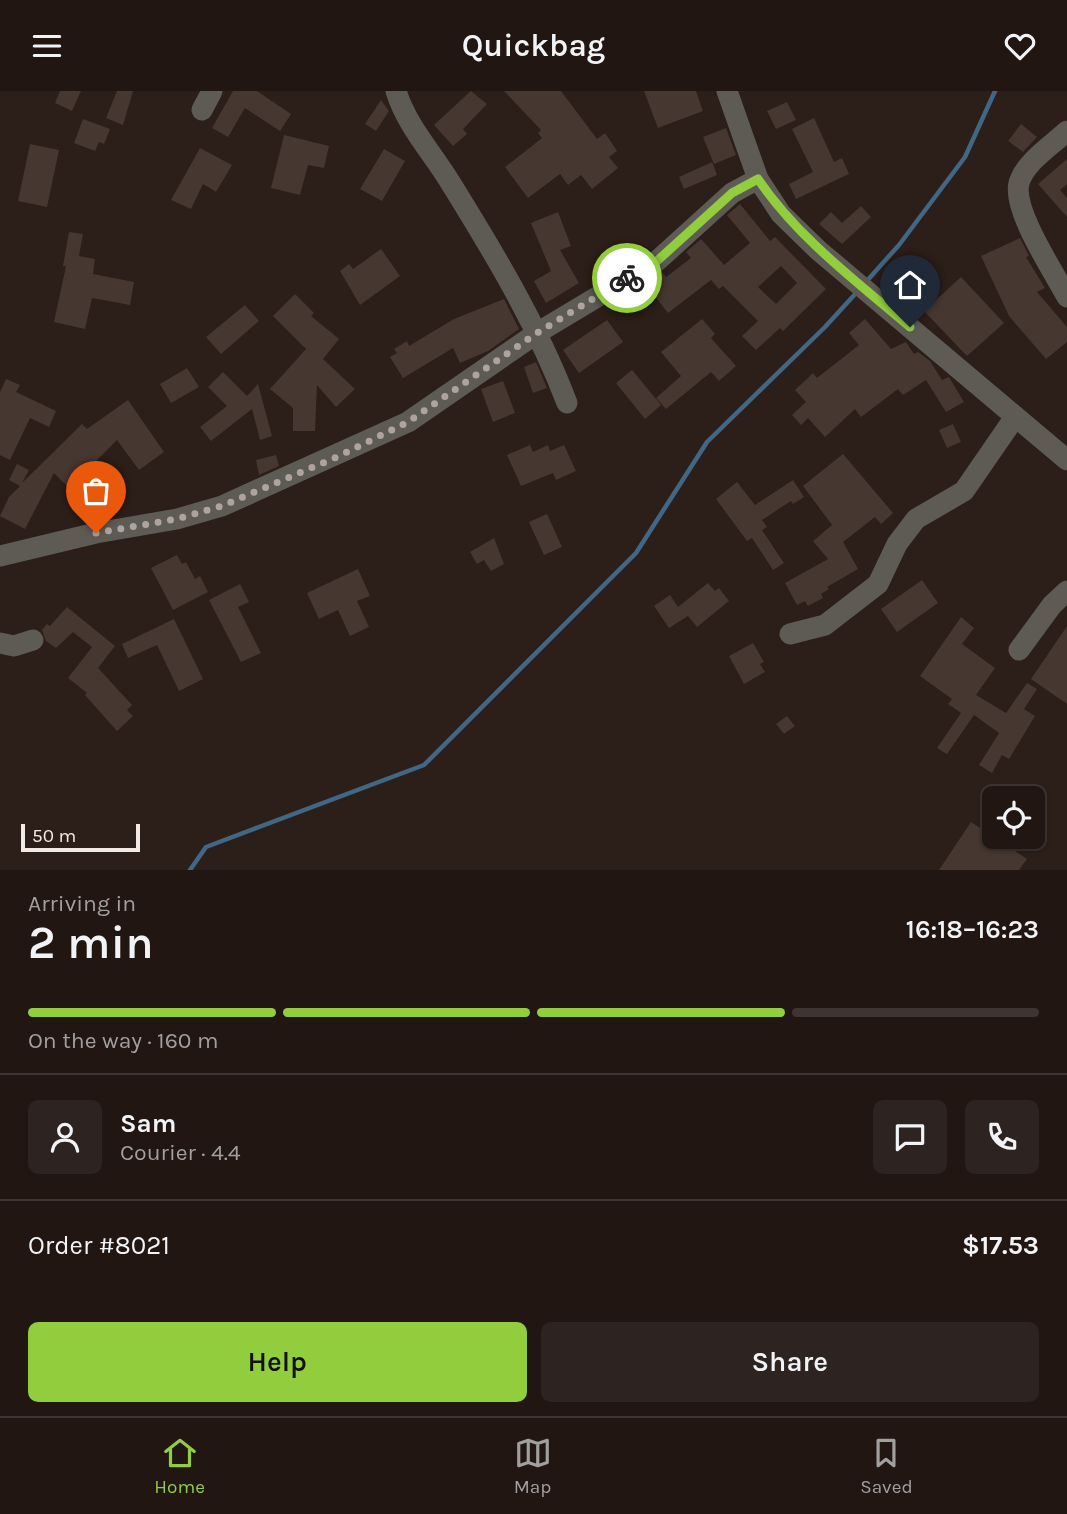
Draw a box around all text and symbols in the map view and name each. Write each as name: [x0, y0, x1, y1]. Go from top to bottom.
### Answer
icon: menu: [28, 27, 66, 65]
text: Quickbag: [462, 27, 605, 64]
icon: heart: [1001, 27, 1039, 65]
courier: [592, 243, 662, 313]
pin: [880, 255, 940, 327]
icon: bike: [608, 259, 646, 297]
icon: home: [891, 266, 929, 304]
pin: [66, 461, 126, 533]
icon: bag: [77, 472, 115, 510]
map controls: [982, 786, 1045, 849]
button: locate: [982, 786, 1045, 849]
scale bar: [21, 821, 140, 853]
text: 50 m: [32, 825, 76, 847]
text: Arriving in: [28, 890, 136, 917]
text: 16:18–16:23: [906, 914, 1039, 945]
text: 2 min: [28, 916, 154, 970]
text: On the way · 160 m: [28, 1027, 218, 1054]
button: person: [28, 1100, 102, 1174]
button: chat: [873, 1100, 947, 1174]
button: phone: [965, 1100, 1039, 1174]
text: Sam: [120, 1108, 176, 1139]
text: Courier · 4.4: [120, 1139, 241, 1166]
text: Order #8021: [28, 1230, 170, 1261]
text: $17.53: [962, 1230, 1039, 1261]
button: Help: [28, 1322, 527, 1402]
button: Share: [541, 1322, 1039, 1402]
tab: Home: [154, 1434, 205, 1498]
tab: Map: [514, 1434, 552, 1498]
tab: Saved: [860, 1434, 913, 1498]

